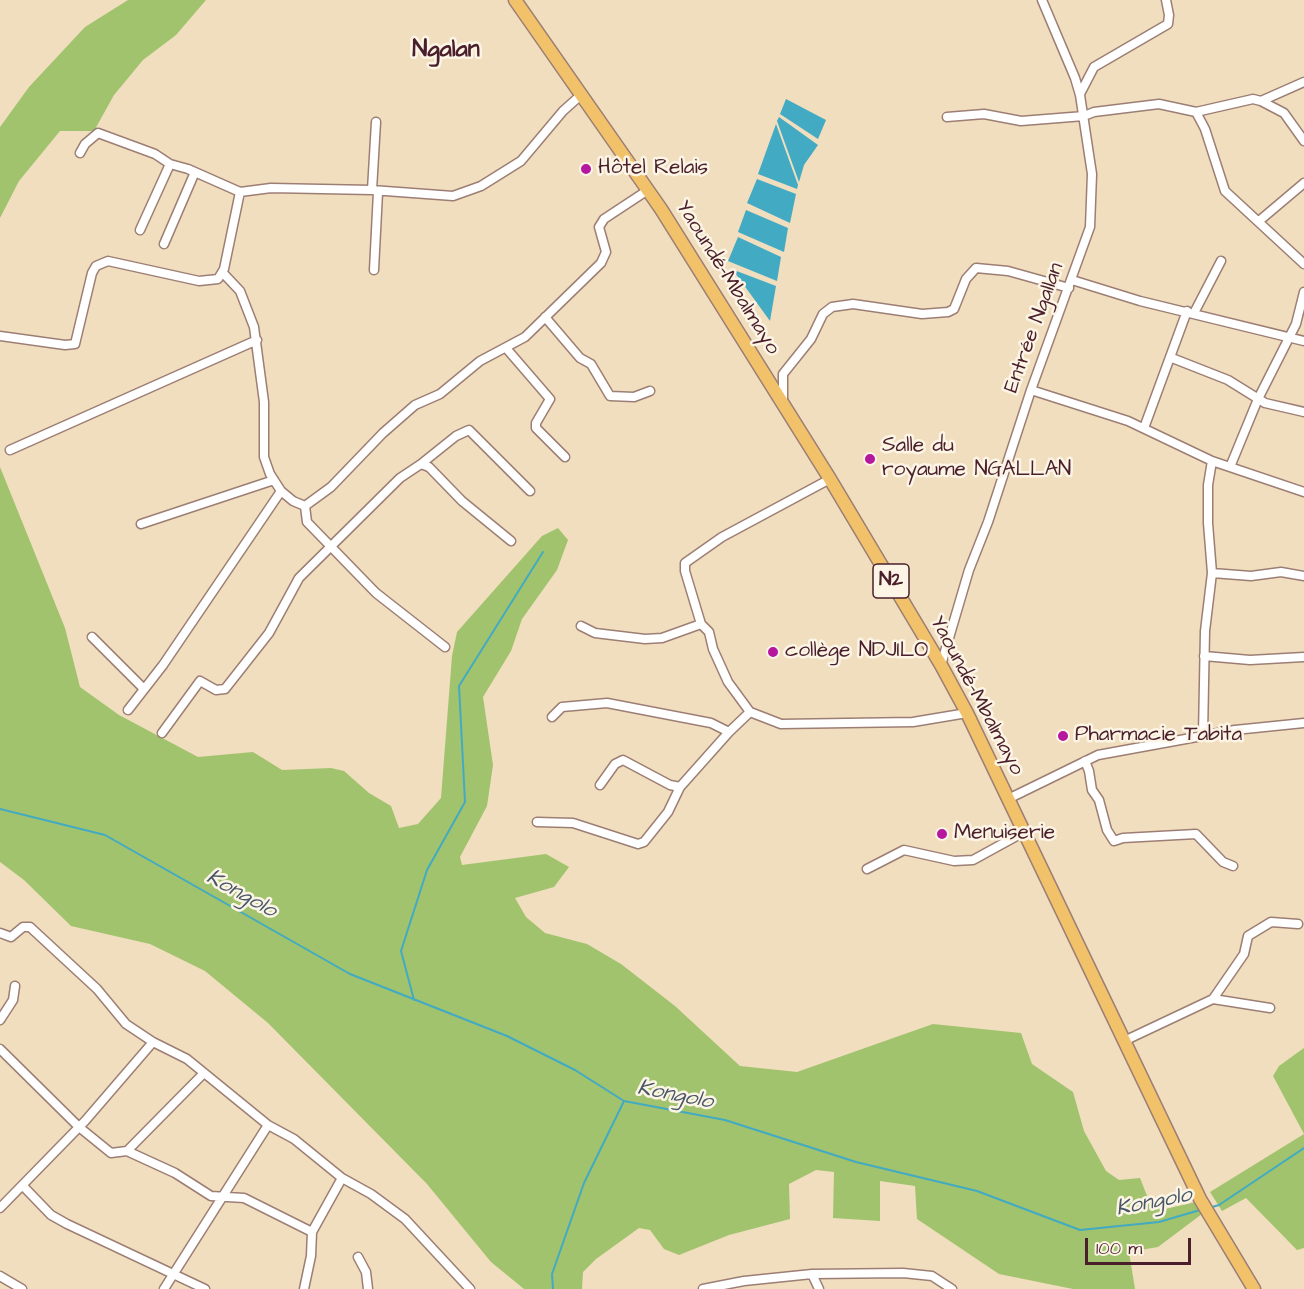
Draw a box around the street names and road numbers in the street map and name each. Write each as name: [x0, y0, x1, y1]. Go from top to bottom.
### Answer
street label: Yaoundé-Mbalmayo: [669, 196, 785, 360]
street label: Entrée Ngallan: [1000, 260, 1070, 396]
road number: N2: [873, 564, 909, 598]
street label: Yaoundé-Mbalmayo: [923, 612, 1029, 780]

